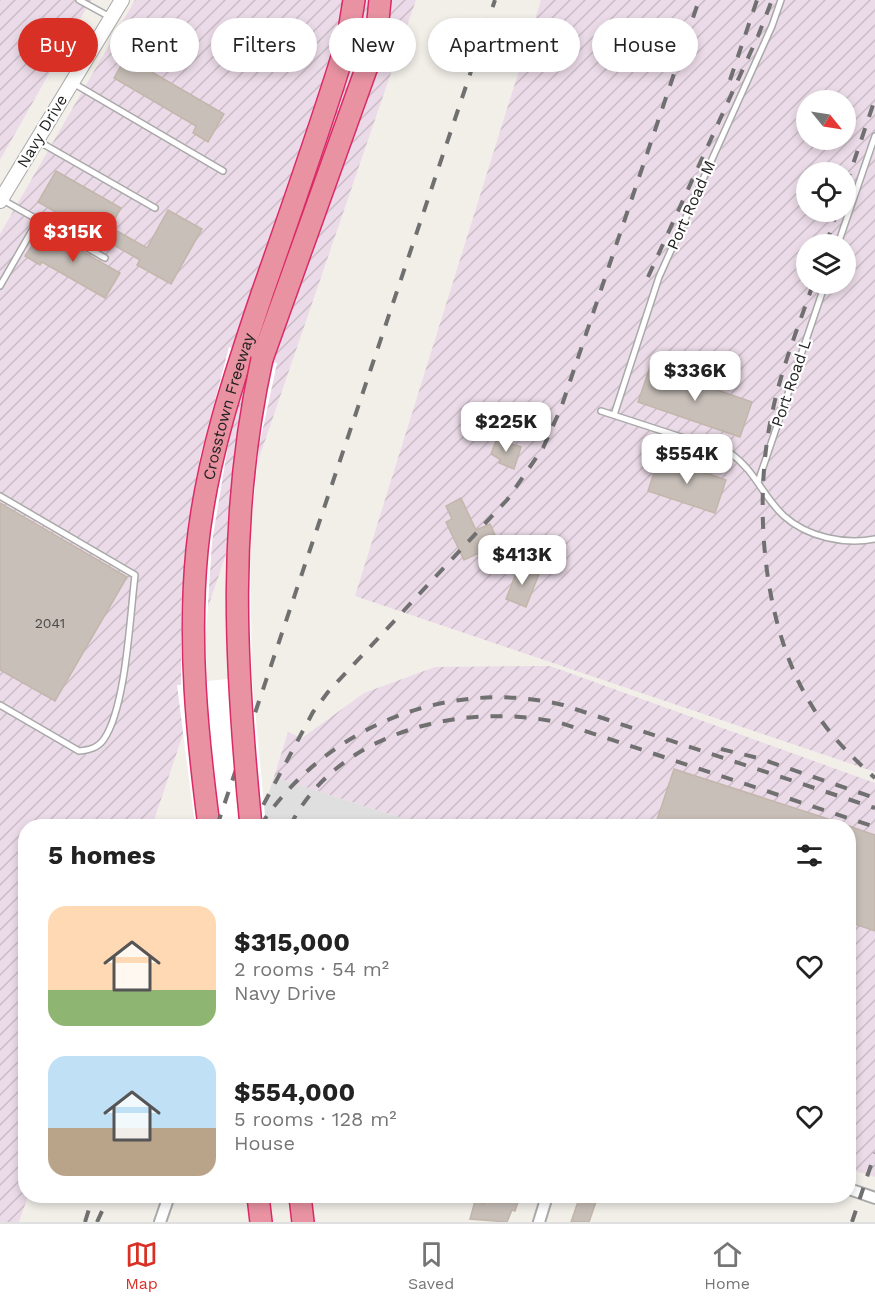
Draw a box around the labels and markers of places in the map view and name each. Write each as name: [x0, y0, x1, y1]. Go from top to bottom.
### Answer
pin: $315K: [31, 212, 115, 263]
pin: $336K: [653, 351, 737, 402]
pin: $225K: [464, 402, 548, 453]
pin: $554K: [645, 434, 729, 485]
pin: $413K: [480, 535, 564, 586]

